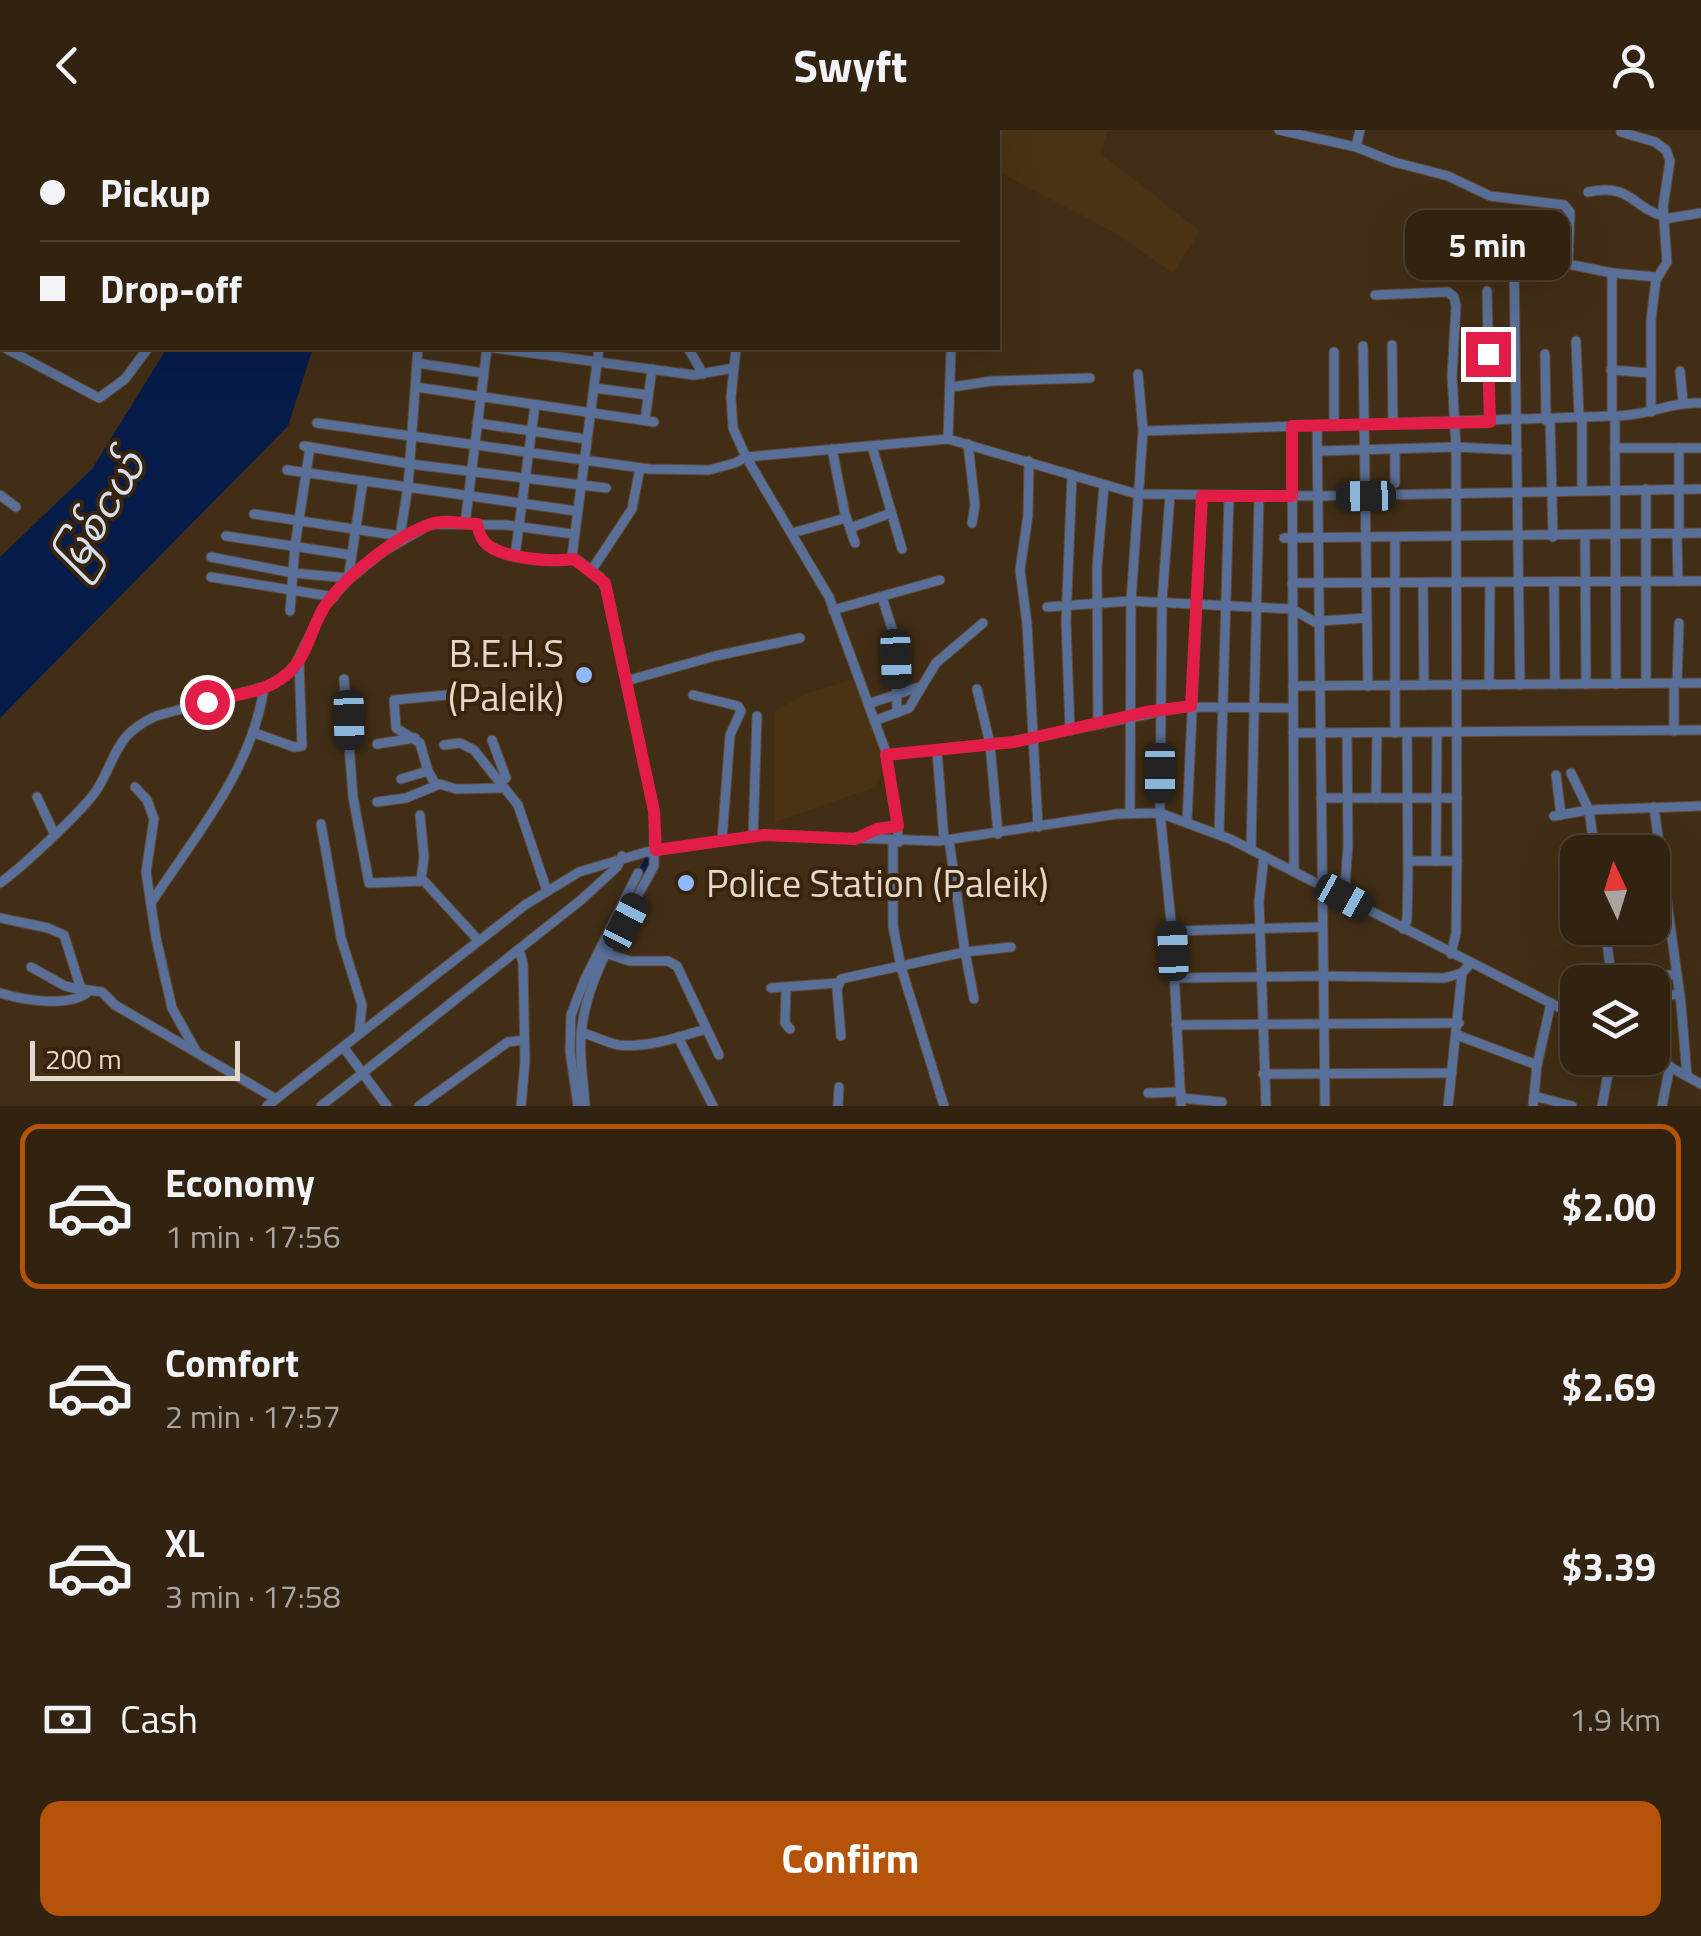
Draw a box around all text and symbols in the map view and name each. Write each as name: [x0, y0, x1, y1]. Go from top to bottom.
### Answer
text: Swyft: [794, 31, 907, 99]
icon: back: [40, 38, 95, 93]
icon: person: [1606, 38, 1661, 93]
text: Pickup: [100, 164, 210, 222]
callout: 5 min: [1406, 209, 1570, 279]
text: 5 min: [1449, 221, 1526, 269]
text: Drop-off: [100, 260, 242, 318]
route end: [1466, 332, 1511, 377]
water label: မြစ်ငယ်: [39, 437, 165, 588]
car: [1336, 480, 1396, 512]
place label: B.E.H.S (Paleik): [448, 624, 564, 726]
car: [880, 628, 912, 690]
marker: B.E.H.S (Paleik): [573, 664, 595, 686]
route start: [185, 680, 230, 725]
car: [333, 690, 365, 750]
car: [1145, 743, 1175, 803]
north arrow: [1560, 835, 1670, 945]
map controls: [1560, 835, 1670, 1075]
place label: Police Station (Paleik): [706, 854, 1049, 912]
car: [1310, 869, 1378, 925]
marker: Police Station (Paleik): [675, 872, 697, 894]
car: [599, 888, 653, 956]
car: [1157, 920, 1189, 982]
button: layers: [1560, 965, 1670, 1075]
scale bar: [30, 1036, 240, 1080]
text: 200 m: [45, 1037, 122, 1080]
text: Economy: [165, 1154, 315, 1212]
icon: car: [45, 1162, 135, 1252]
text: $2.00: [1561, 1178, 1656, 1236]
text: 1 min · 17:56: [165, 1212, 341, 1260]
text: Comfort: [165, 1334, 299, 1392]
icon: car: [45, 1342, 135, 1432]
text: $2.69: [1561, 1358, 1656, 1416]
text: 2 min · 17:57: [165, 1392, 341, 1440]
text: XL: [165, 1514, 205, 1572]
icon: car: [45, 1522, 135, 1612]
text: $3.39: [1561, 1538, 1656, 1596]
text: 3 min · 17:58: [165, 1572, 341, 1620]
text: Cash: [120, 1690, 198, 1748]
icon: cash: [40, 1692, 95, 1747]
text: 1.9 km: [1569, 1695, 1661, 1743]
button: Confirm: [40, 1801, 1661, 1916]

